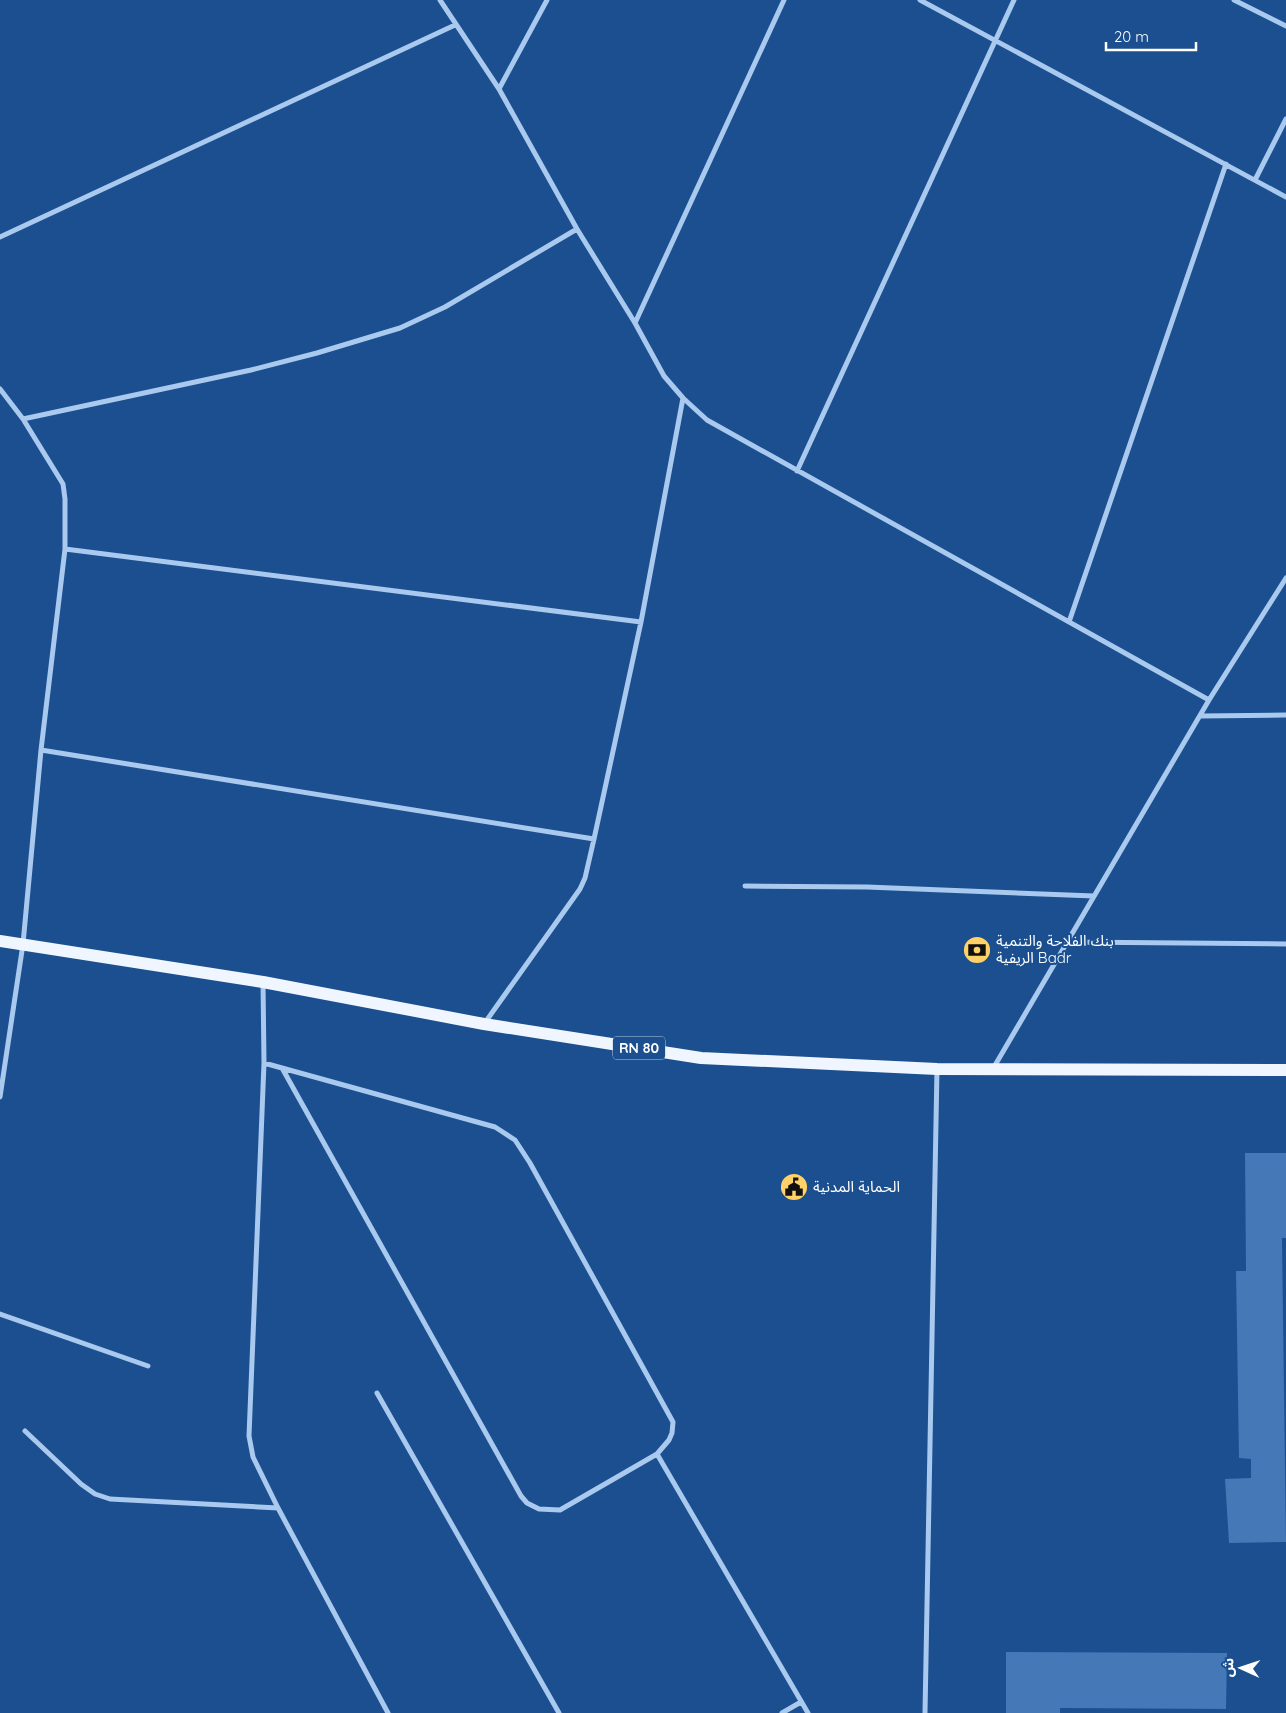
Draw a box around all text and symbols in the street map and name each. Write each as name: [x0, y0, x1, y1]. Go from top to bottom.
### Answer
scale bar: [1106, 20, 1196, 52]
text: 20 m: [1114, 27, 1149, 46]
place label: بنك الفلاحة والتنمية الريفية Badr: [996, 931, 1114, 967]
bank icon: بنك الفلاحة والتنمية الريفية Badr: [962, 935, 992, 965]
road number: RN 80: [613, 1036, 665, 1060]
public building icon: الحماية المدنية: [779, 1172, 809, 1202]
place label: الحماية المدنية: [813, 1177, 900, 1196]
north arrow: [1216, 1643, 1266, 1693]
text: ش: [1219, 1657, 1238, 1677]

